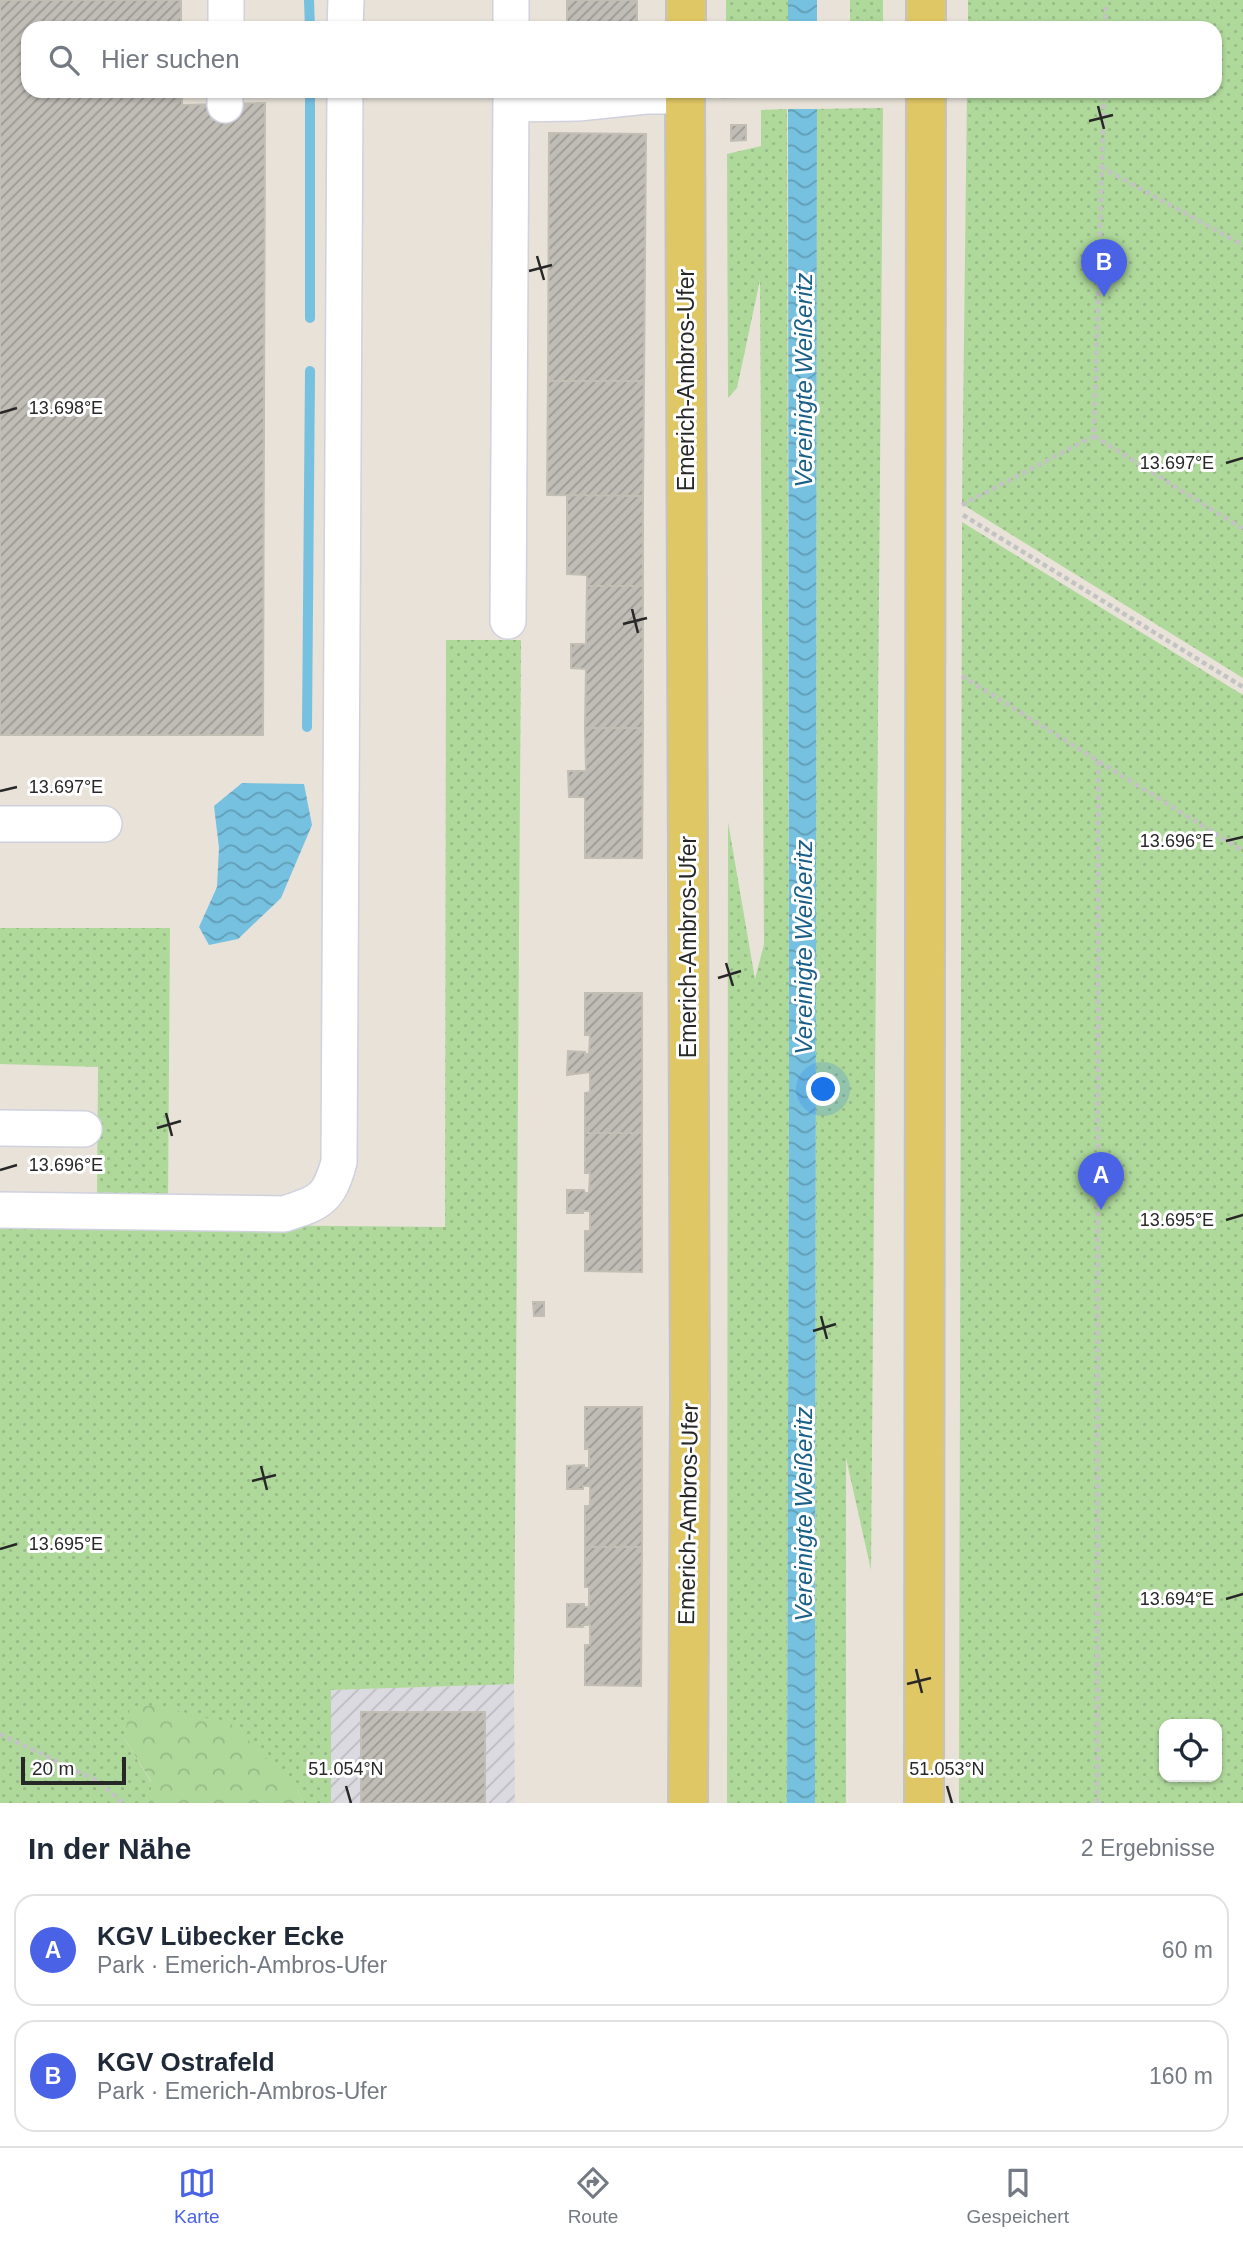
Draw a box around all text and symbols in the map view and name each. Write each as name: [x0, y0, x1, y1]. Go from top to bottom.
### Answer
search box: [21, 21, 1222, 98]
icon: search: [45, 41, 83, 79]
text: Hier suchen: [101, 44, 240, 74]
pin: B: [1081, 239, 1127, 297]
street label: Emerich-Ambros-Ufer: [673, 268, 699, 491]
water label: Vereinigte Weißeritz: [790, 273, 817, 487]
text: 13.698°E: [29, 398, 103, 418]
text: 13.697°E: [1140, 453, 1214, 473]
text: 13.697°E: [29, 777, 103, 797]
text: 13.696°E: [1140, 831, 1214, 851]
street label: Emerich-Ambros-Ufer: [675, 835, 701, 1058]
water label: Vereinigte Weißeritz: [790, 840, 817, 1054]
your location: [806, 1072, 840, 1106]
pin: A: [1078, 1152, 1124, 1210]
text: 13.696°E: [29, 1155, 103, 1175]
text: 13.695°E: [1140, 1210, 1214, 1230]
street label: Emerich-Ambros-Ufer: [673, 1402, 703, 1625]
water label: Vereinigte Weißeritz: [790, 1407, 817, 1621]
text: 13.695°E: [29, 1534, 103, 1554]
text: 13.694°E: [1140, 1589, 1214, 1609]
map controls: [1159, 1719, 1222, 1782]
button: locate: [1159, 1719, 1222, 1782]
scale bar: [21, 1754, 126, 1786]
text: 20 m: [32, 1758, 74, 1779]
text: 51.054°N: [308, 1759, 384, 1779]
text: 51.053°N: [909, 1759, 985, 1779]
text: In der Nähe: [28, 1832, 191, 1865]
text: 2 Ergebnisse: [1081, 1835, 1215, 1861]
text: KGV Lübecker Ecke: [97, 1921, 344, 1951]
text: A: [45, 1937, 61, 1963]
text: 60 m: [1162, 1937, 1213, 1963]
text: Park · Emerich-Ambros-Ufer: [97, 1952, 387, 1978]
text: KGV Ostrafeld: [97, 2047, 275, 2077]
text: B: [45, 2063, 61, 2089]
text: 160 m: [1149, 2063, 1213, 2089]
text: Park · Emerich-Ambros-Ufer: [97, 2078, 387, 2104]
tab: Karte: [174, 2164, 219, 2228]
tab: Route: [568, 2164, 618, 2228]
tab: Gespeichert: [966, 2164, 1069, 2228]

